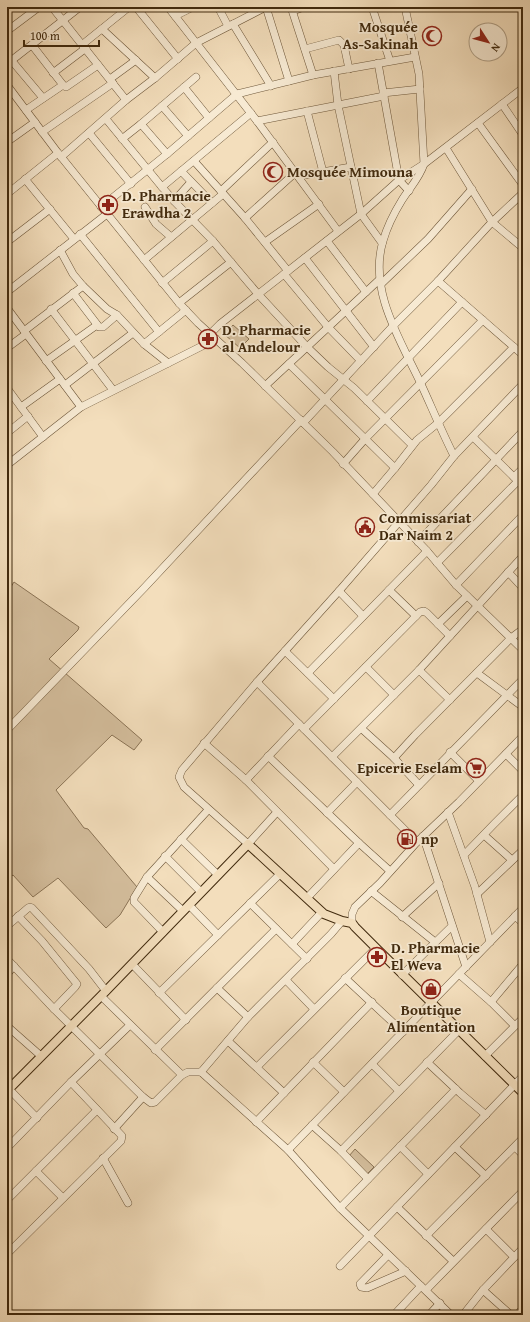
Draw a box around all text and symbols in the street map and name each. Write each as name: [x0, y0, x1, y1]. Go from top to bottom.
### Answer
place label: Mosquée As-Sakinah: [342, 16, 418, 54]
scale bar: [24, 22, 99, 48]
north arrow: [468, 22, 508, 62]
mosque icon: Mosquée As-Sakinah: [421, 25, 443, 47]
text: 100 m: [30, 27, 60, 44]
text: N: [487, 40, 505, 56]
mosque icon: Mosquée Mimouna: [262, 161, 284, 183]
place label: Mosquée Mimouna: [287, 161, 413, 182]
place label: D. Pharmacie Erawdha 2: [122, 185, 211, 223]
pharmacy icon: D. Pharmacie Erawdha 2: [97, 194, 119, 216]
place label: D. Pharmacie al Andelour: [222, 319, 311, 357]
pharmacy icon: D. Pharmacie al Andelour: [197, 328, 219, 350]
place label: Commissariat Dar Naim 2: [379, 507, 472, 545]
public building icon: Commissariat Dar Naim 2: [354, 516, 376, 538]
place label: Epicerie Eselam: [357, 757, 462, 778]
supermarket icon: Epicerie Eselam: [465, 757, 487, 779]
fuel station icon: np: [396, 828, 418, 850]
place label: np: [421, 828, 439, 849]
place label: D. Pharmacie El Weva: [391, 937, 480, 975]
pharmacy icon: D. Pharmacie El Weva: [366, 946, 388, 968]
shop icon: Boutique Alimentation: [420, 978, 442, 1000]
place label: Boutique Alimentation: [387, 999, 475, 1037]

